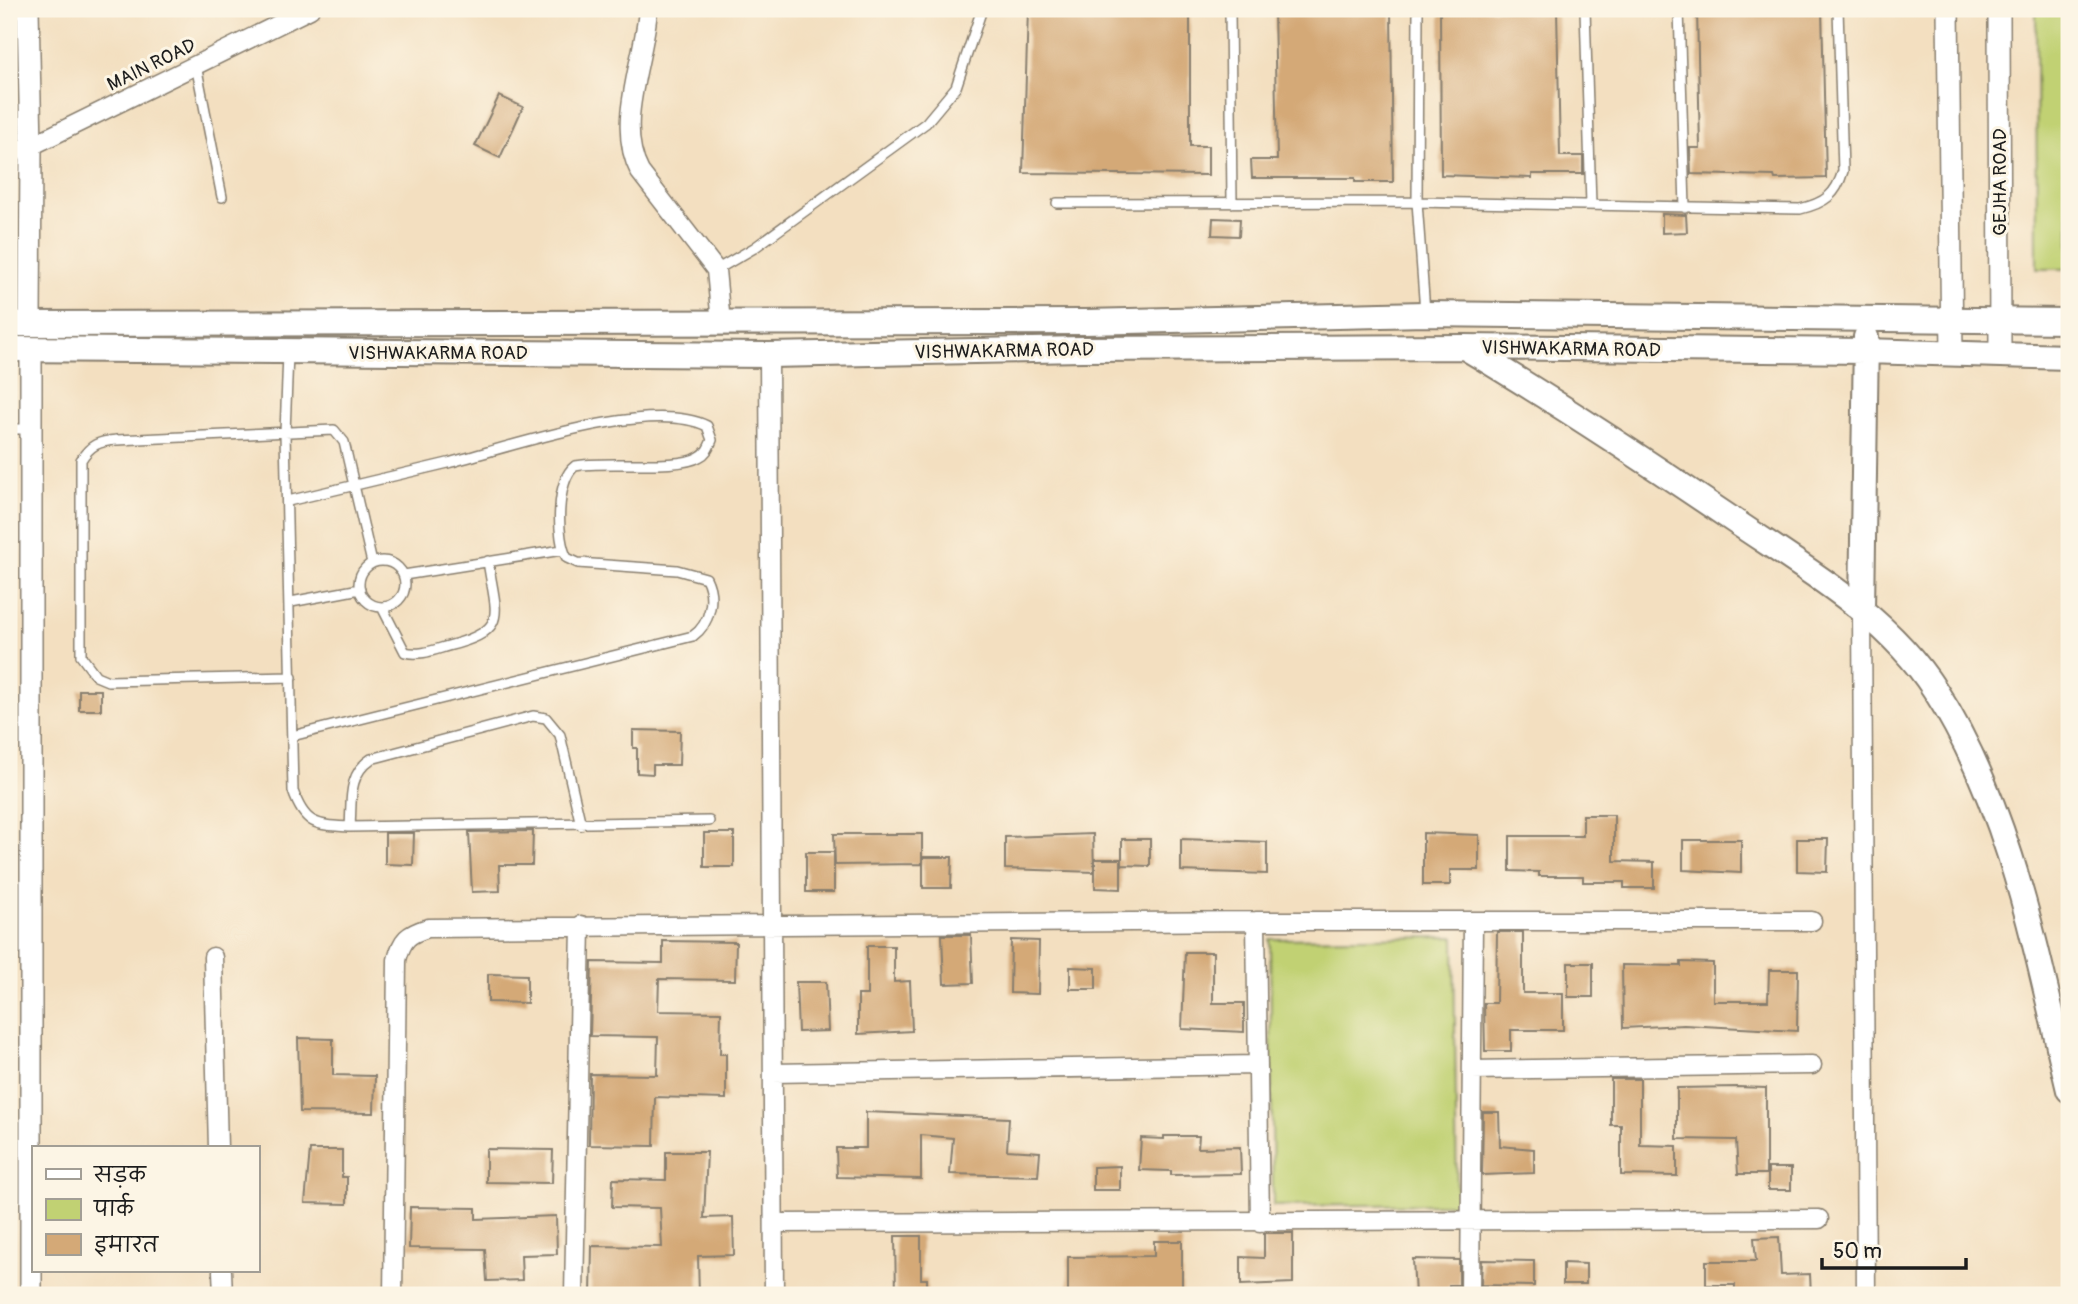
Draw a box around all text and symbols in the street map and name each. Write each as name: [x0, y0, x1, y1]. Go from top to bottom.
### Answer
street label: MAIN ROAD: [103, 33, 200, 97]
street label: GEJHA ROAD: [1988, 128, 2012, 236]
street label: VISHWAKARMA ROAD: [1481, 335, 1661, 363]
street label: VISHWAKARMA ROAD: [914, 337, 1094, 365]
street label: VISHWAKARMA ROAD: [348, 341, 528, 365]
legend: [32, 1146, 259, 1272]
text: सड़क: [93, 1162, 147, 1189]
text: पार्क: [93, 1192, 135, 1223]
scale bar: [1822, 1227, 1966, 1271]
text: इमारत: [94, 1232, 160, 1259]
text: 50 m: [1833, 1238, 1882, 1265]

